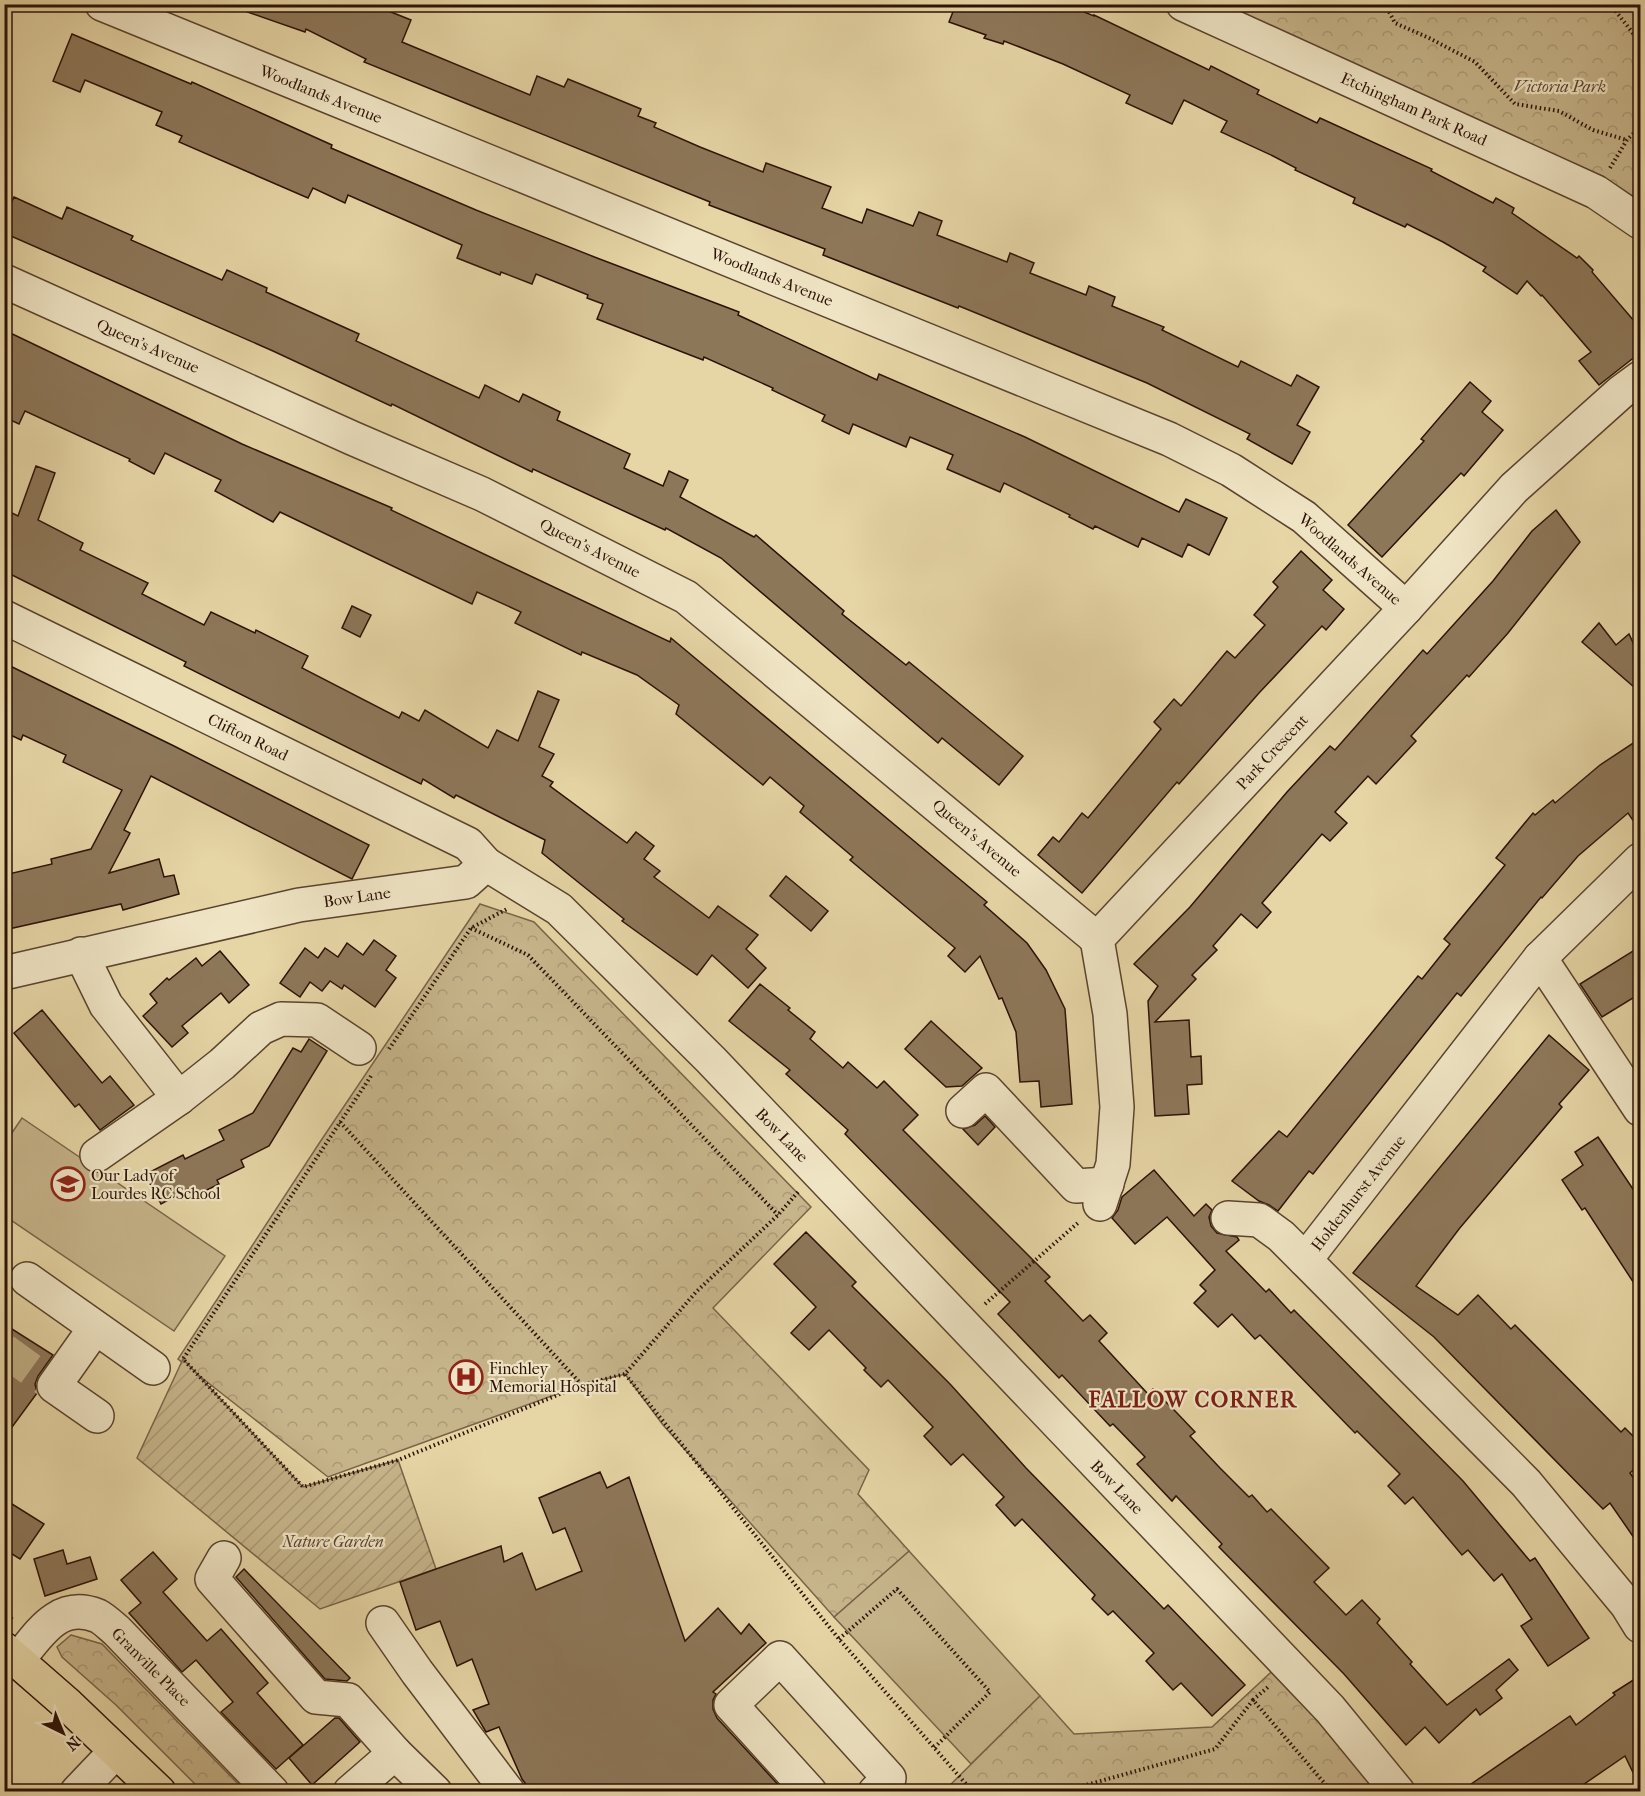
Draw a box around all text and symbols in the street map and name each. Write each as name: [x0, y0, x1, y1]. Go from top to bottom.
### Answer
street label: Woodlands Avenue: [256, 60, 385, 127]
street label: Etchingham Park Road: [1338, 68, 1490, 150]
park label: Victoria Park: [1514, 77, 1606, 96]
street label: Woodlands Avenue: [707, 243, 836, 310]
street label: Queen's Avenue: [94, 315, 202, 377]
street label: Woodlands Avenue: [1294, 508, 1405, 609]
street label: Queen's Avenue: [536, 514, 644, 582]
street label: Clifton Road: [205, 709, 292, 765]
street label: Park Crescent: [1232, 710, 1312, 794]
street label: Queen's Avenue: [929, 795, 1026, 881]
street label: Bow Lane: [322, 883, 392, 911]
street label: Bow Lane: [752, 1104, 812, 1166]
street label: Holdenhurst Avenue: [1307, 1131, 1409, 1255]
school or university icon: Our Lady of Lourdes RC School: [50, 1166, 86, 1202]
place label: Our Lady of Lourdes RC School: [91, 1166, 221, 1203]
hospital icon: Finchley Memorial Hospital: [448, 1359, 484, 1395]
place label: Finchley Memorial Hospital: [489, 1359, 617, 1396]
district label: FALLOW CORNER: [1088, 1387, 1298, 1413]
street label: Bow Lane: [1087, 1456, 1147, 1518]
park label: Nature Garden: [281, 1532, 384, 1551]
street label: Granville Place: [108, 1624, 194, 1710]
north arrow: [33, 1703, 93, 1763]
text: N: [61, 1733, 84, 1755]

